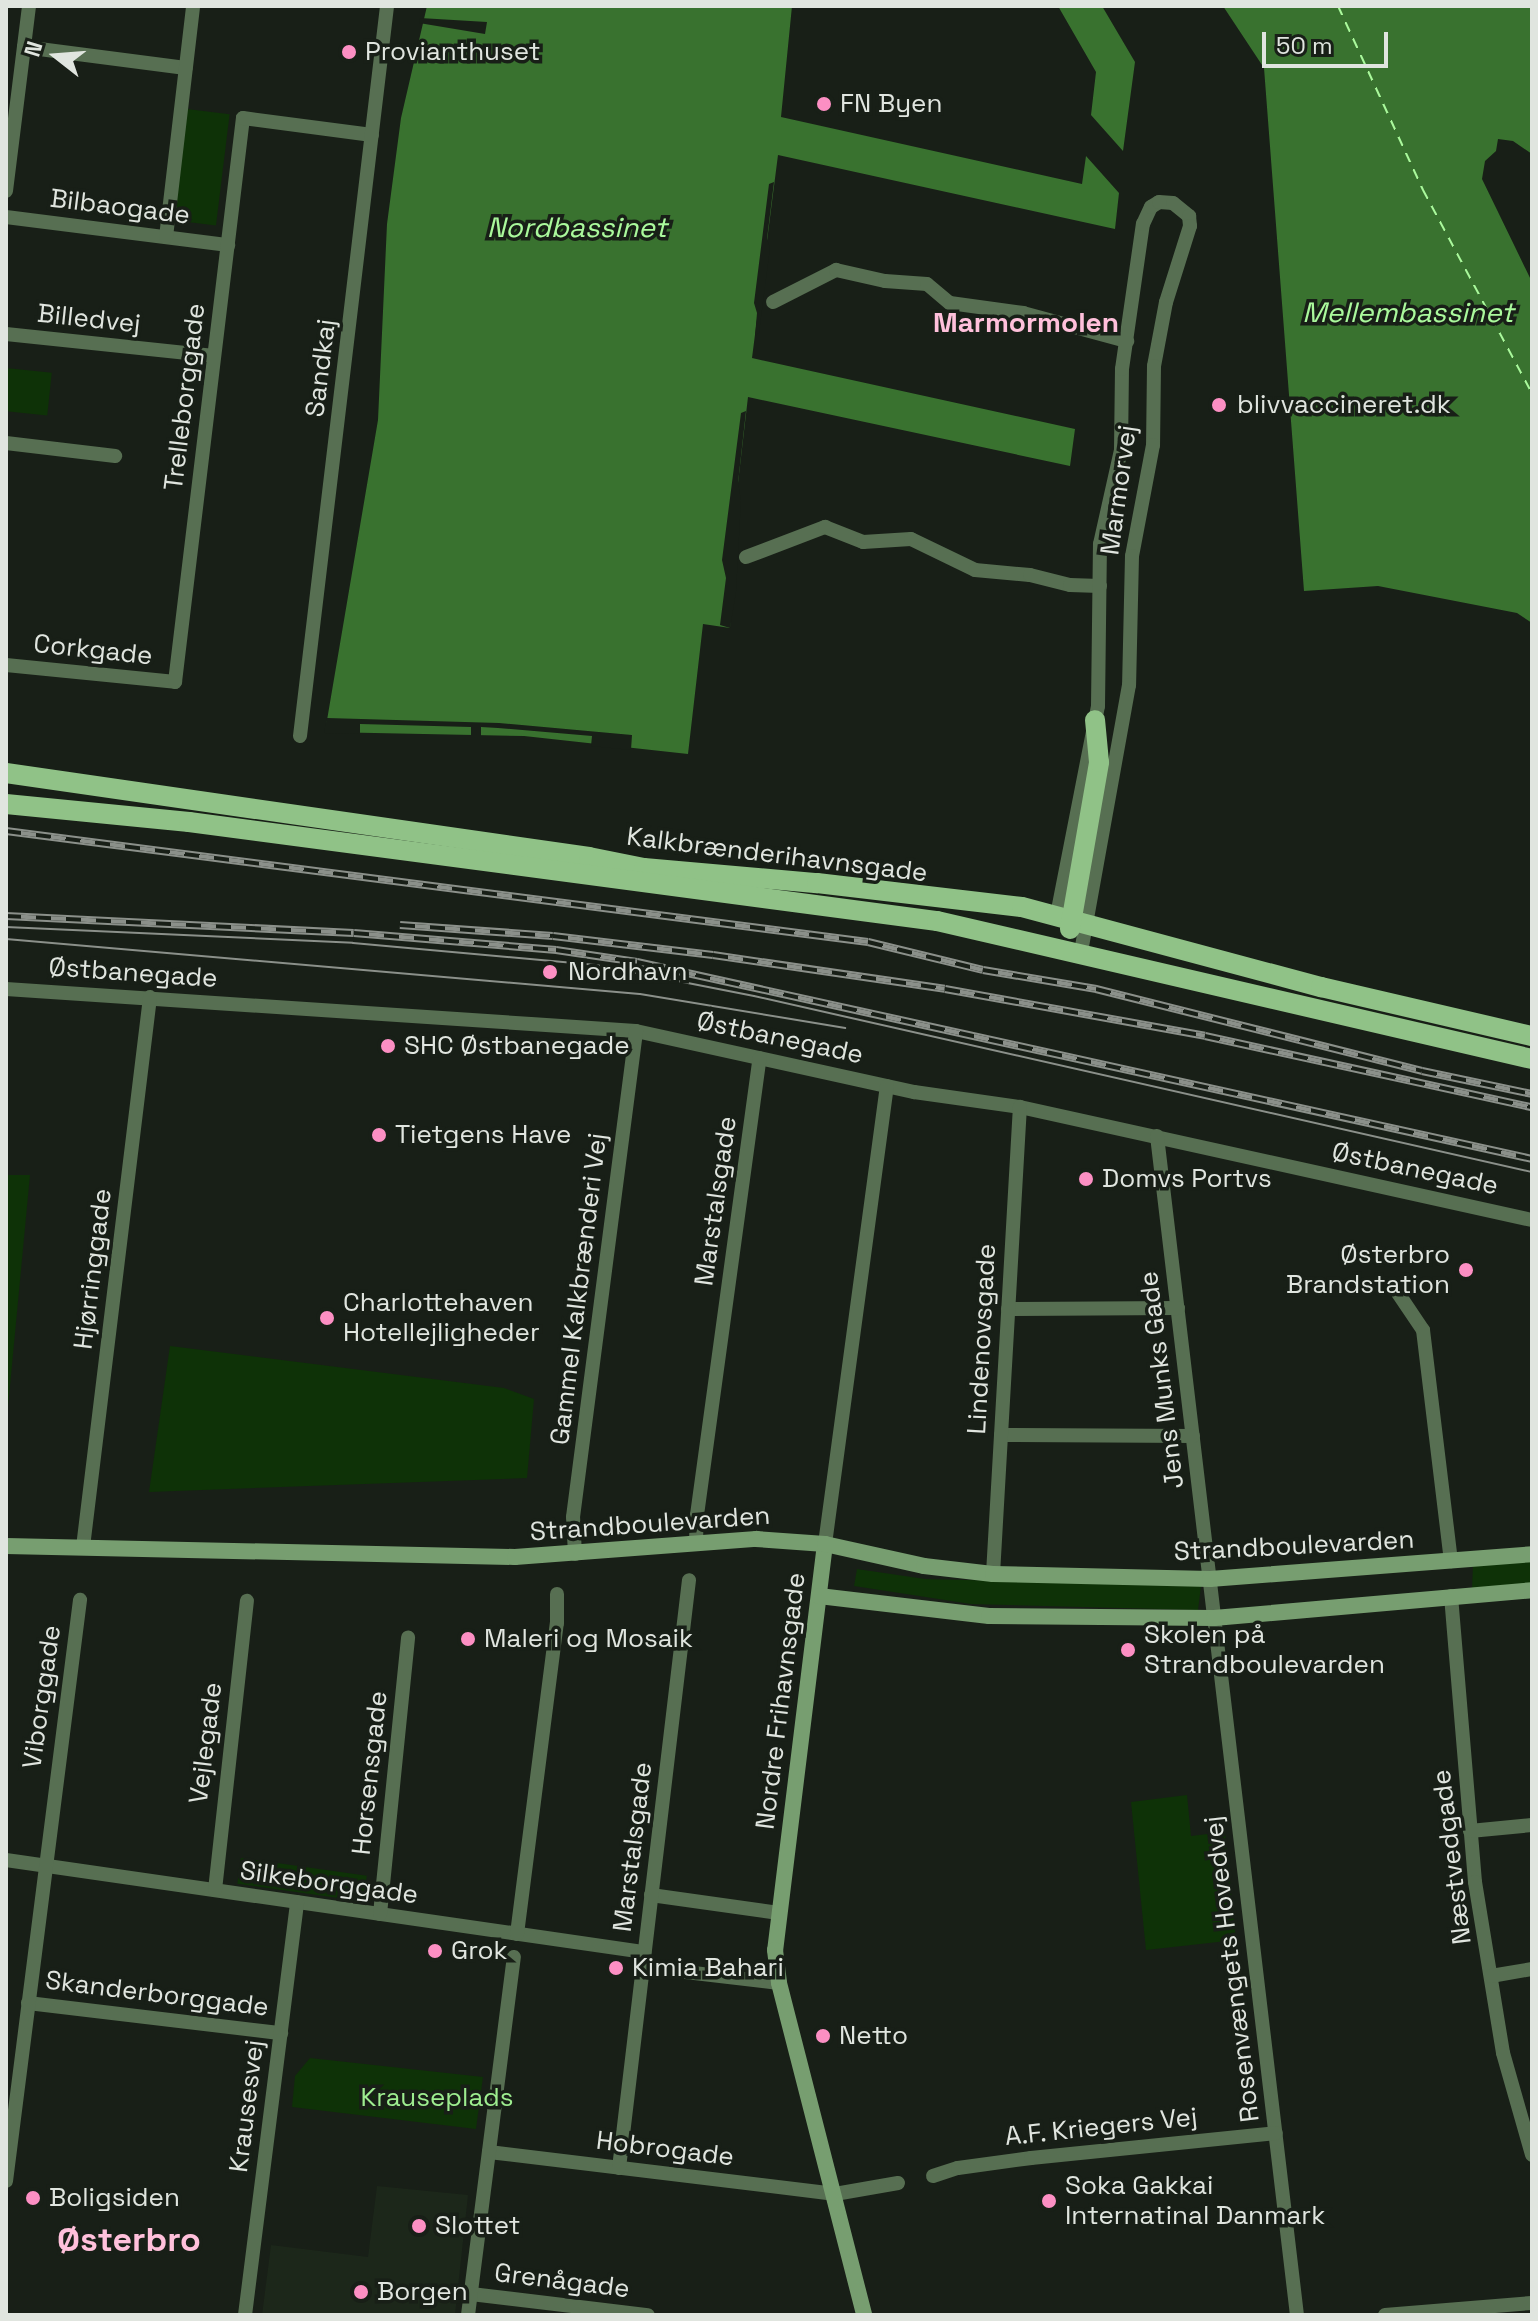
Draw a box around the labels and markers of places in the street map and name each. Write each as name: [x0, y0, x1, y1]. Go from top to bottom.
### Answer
place label: Provianthuset: [365, 36, 541, 68]
marker: Provianthuset: [340, 43, 358, 61]
place label: FN Byen: [840, 88, 942, 120]
marker: FN Byen: [815, 95, 833, 113]
place label: blivvaccineret.dk: [1237, 389, 1451, 421]
marker: blivvaccineret.dk: [1208, 394, 1230, 416]
place label: Nordhavn: [568, 956, 688, 988]
marker: Nordhavn: [539, 961, 561, 983]
place label: SHC Østbanegade: [404, 1030, 630, 1062]
marker: SHC Østbanegade: [379, 1037, 397, 1055]
place label: Tietgens Have: [395, 1119, 571, 1151]
marker: Tietgens Have: [370, 1126, 388, 1144]
place label: Domvs Portvs: [1102, 1163, 1272, 1195]
marker: Domvs Portvs: [1077, 1170, 1095, 1188]
place label: Østerbro Brandstation: [1286, 1239, 1450, 1300]
marker: Østerbro Brandstation: [1457, 1261, 1475, 1279]
place label: Charlottehaven Hotellejligheder: [343, 1287, 540, 1348]
marker: Charlottehaven Hotellejligheder: [318, 1309, 336, 1327]
place label: Skolen på Strandboulevarden: [1144, 1619, 1385, 1680]
place label: Maleri og Mosaik: [484, 1623, 693, 1655]
marker: Maleri og Mosaik: [459, 1630, 477, 1648]
marker: Skolen på Strandboulevarden: [1119, 1641, 1137, 1659]
place label: Grok: [451, 1935, 508, 1967]
marker: Grok: [426, 1942, 444, 1960]
place label: Kimia Bahari: [632, 1952, 784, 1984]
marker: Kimia Bahari: [607, 1959, 625, 1977]
place label: Netto: [839, 2020, 908, 2052]
marker: Netto: [814, 2027, 832, 2045]
place label: Soka Gakkai Internatinal Danmark: [1065, 2170, 1325, 2232]
place label: Boligsiden: [49, 2182, 180, 2214]
marker: Boligsiden: [24, 2189, 42, 2207]
marker: Soka Gakkai Internatinal Danmark: [1040, 2192, 1058, 2210]
place label: Slottet: [435, 2210, 521, 2242]
marker: Slottet: [410, 2217, 428, 2235]
place label: Borgen: [377, 2276, 468, 2308]
marker: Borgen: [352, 2283, 370, 2301]

